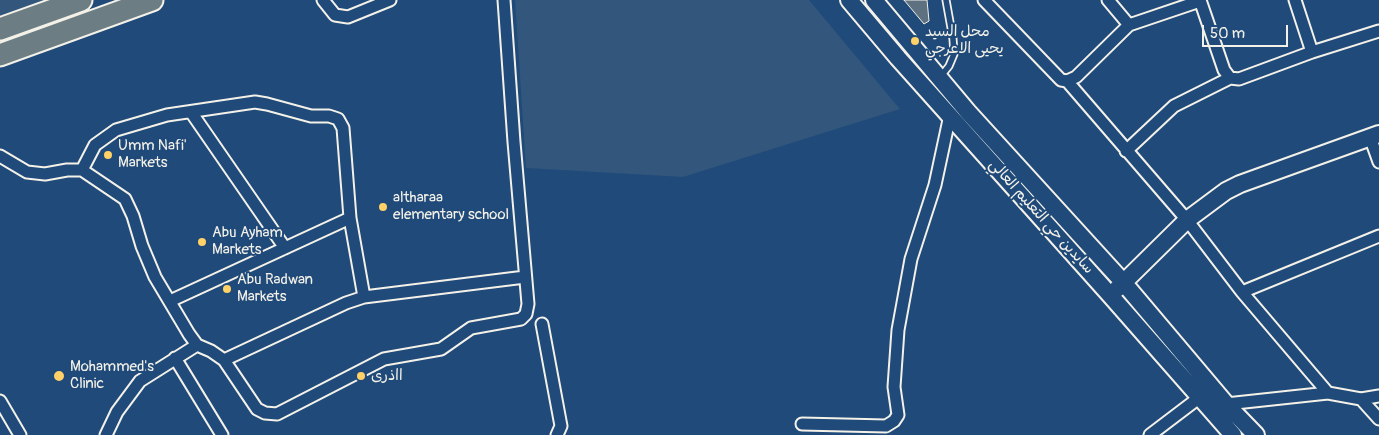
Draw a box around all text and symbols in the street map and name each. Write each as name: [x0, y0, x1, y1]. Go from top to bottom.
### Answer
scale bar: [1204, 15, 1290, 47]
place label: محل السيد يحيى الاعرجي: [925, 23, 1004, 58]
text: 50 m: [1210, 24, 1245, 43]
marker: محل السيد يحيى الاعرجي: [909, 35, 921, 47]
place label: Umm Nafi' Markets: [118, 137, 187, 172]
marker: Umm Nafi' Markets: [102, 149, 114, 161]
street label: سايدين حي التعليم العالي: [985, 156, 1097, 278]
place label: altharaa elementary school: [393, 189, 509, 224]
marker: altharaa elementary school: [377, 201, 389, 213]
place label: Abu Ayham Markets: [212, 224, 283, 259]
marker: Abu Ayham Markets: [196, 236, 208, 248]
place label: Abu Radwan Markets: [237, 271, 313, 306]
marker: Abu Radwan Markets: [221, 283, 233, 295]
place label: Mohammed's Clinic: [70, 358, 154, 393]
place label: ااذرى: [371, 367, 403, 385]
marker: Mohammed's Clinic: [52, 369, 66, 383]
marker: ااذرى: [355, 370, 367, 382]

